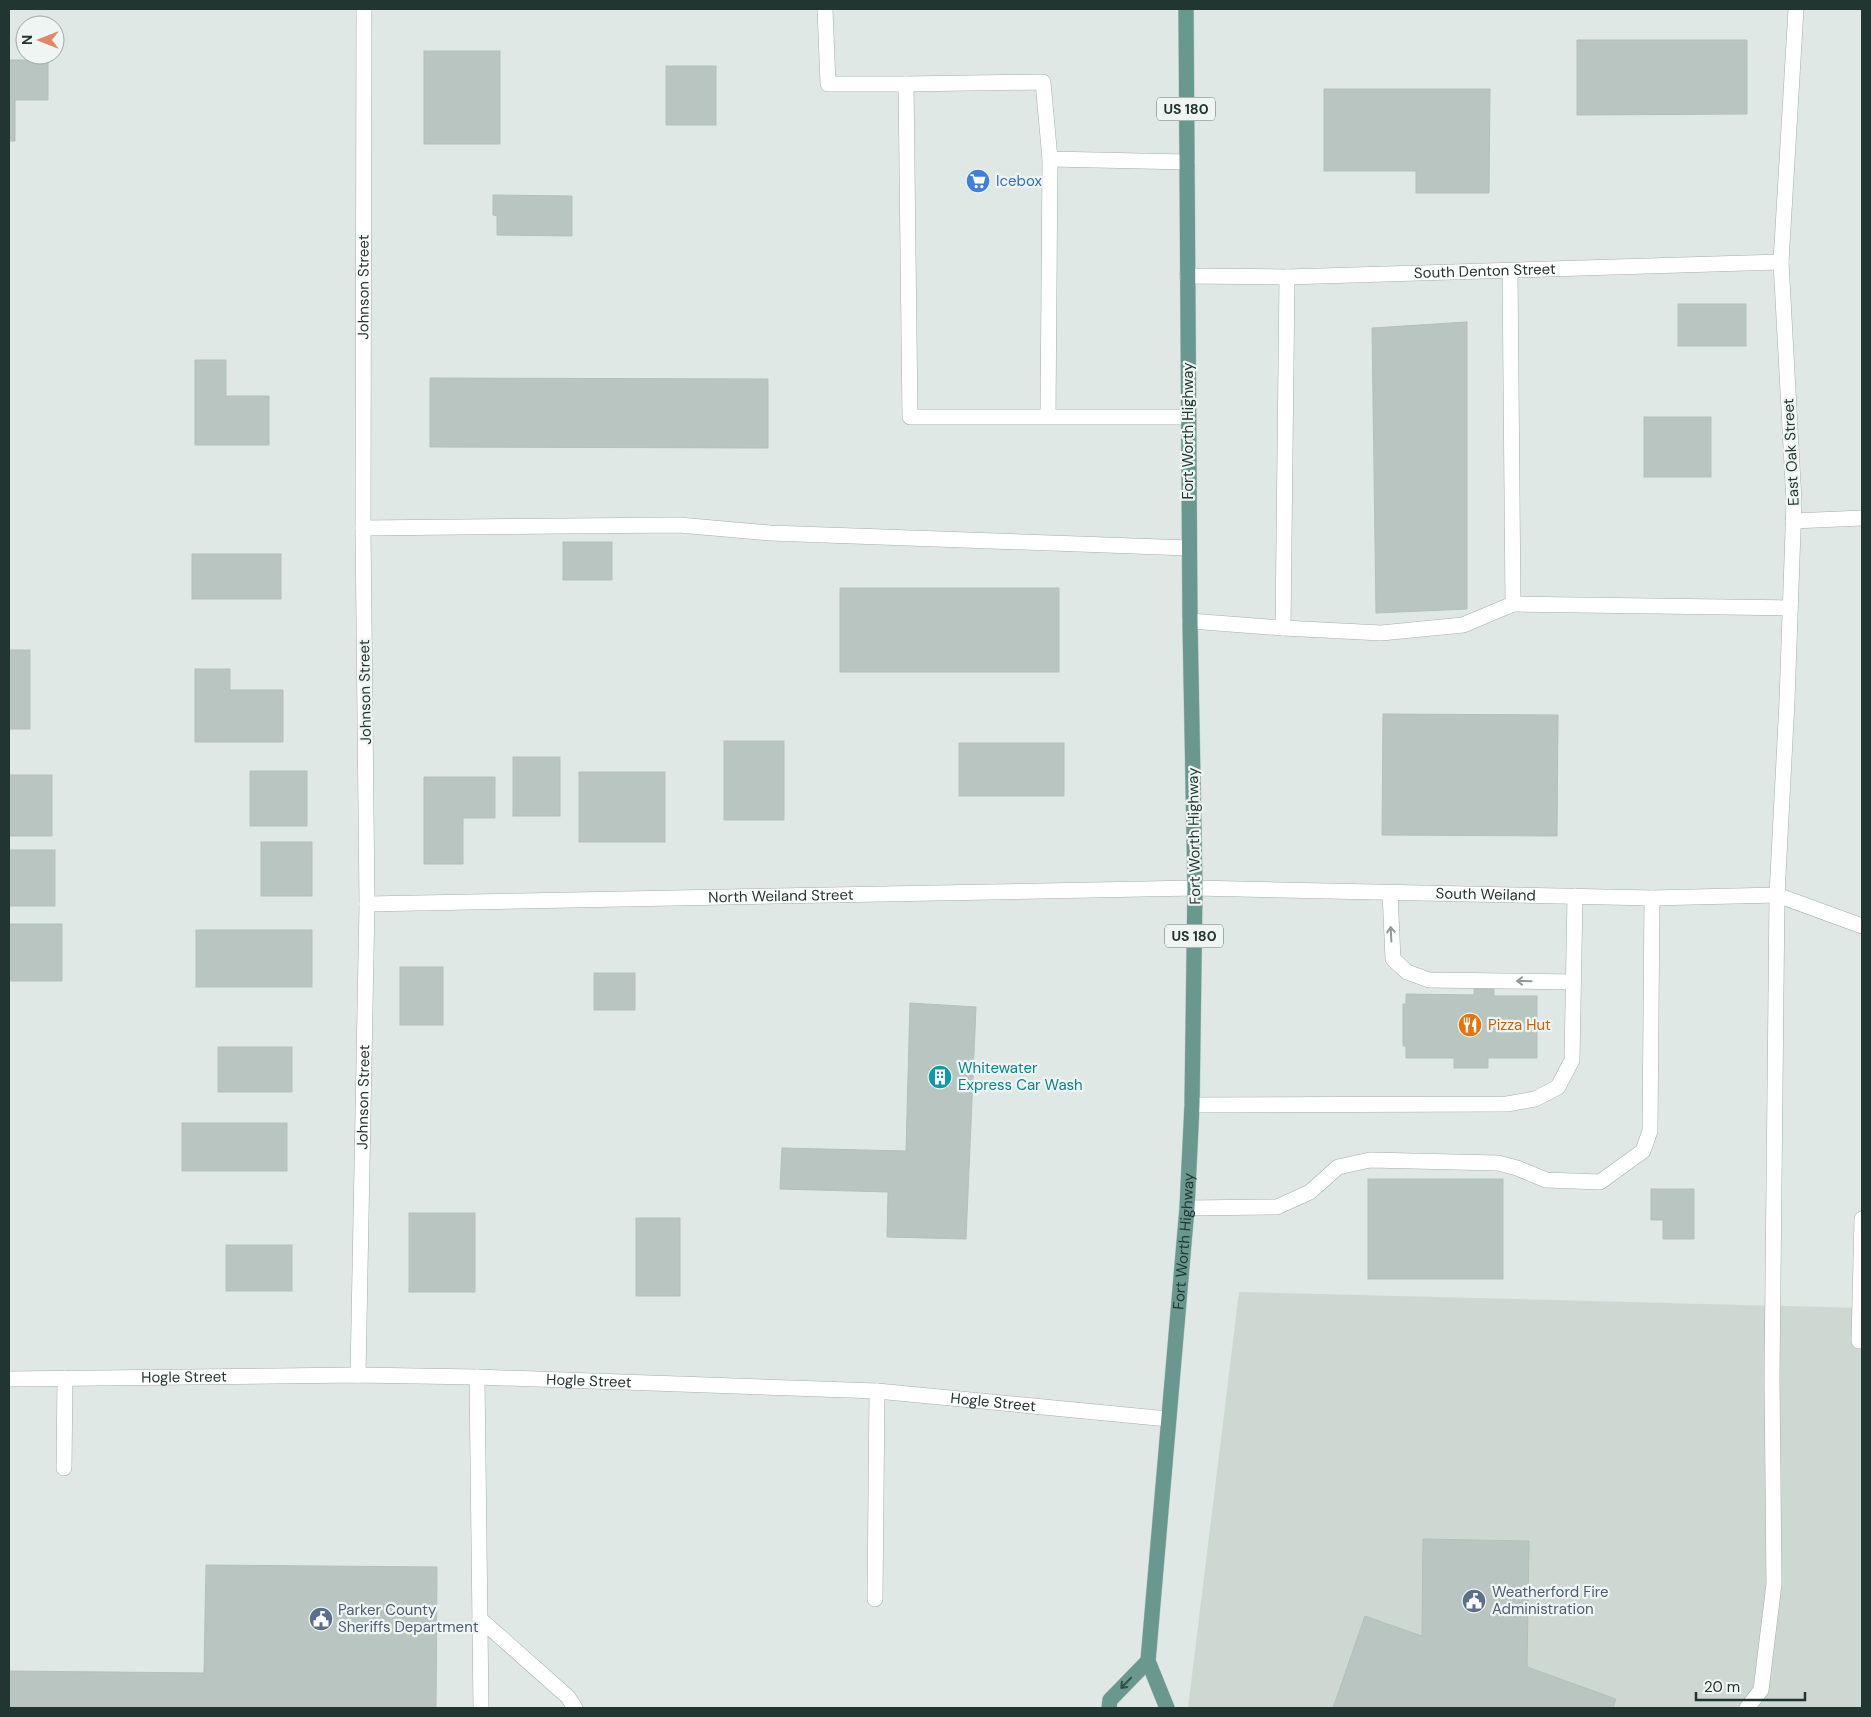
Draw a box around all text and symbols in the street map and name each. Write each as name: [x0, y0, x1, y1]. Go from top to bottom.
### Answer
north arrow: [15, 15, 65, 65]
text: N: [18, 35, 36, 45]
road number: US 180: [1157, 98, 1215, 120]
supermarket icon: Icebox: [965, 168, 991, 194]
place label: Icebox: [996, 171, 1043, 191]
street label: Johnson Street: [353, 234, 374, 340]
street label: South Denton Street: [1414, 259, 1556, 283]
street label: Fort Worth Highway: [1178, 362, 1198, 499]
street label: East Oak Street: [1778, 398, 1804, 506]
street label: Johnson Street: [354, 639, 376, 745]
street label: Fort Worth Highway: [1183, 767, 1205, 905]
street label: South Weiland: [1435, 883, 1536, 905]
street label: North Weiland Street: [708, 885, 854, 907]
road number: US 180: [1165, 924, 1223, 948]
one-way arrow: [1387, 926, 1396, 942]
one-way arrow: [1516, 976, 1532, 986]
restaurant icon: Pizza Hut: [1457, 1012, 1483, 1038]
place label: Pizza Hut: [1488, 1015, 1551, 1035]
street label: Johnson Street: [352, 1044, 374, 1150]
place label: Whitewater Express Car Wash: [958, 1058, 1083, 1095]
building icon: Whitewater Express Car Wash: [927, 1064, 953, 1090]
street label: Fort Worth Highway: [1168, 1172, 1199, 1310]
street label: Hogle Street: [141, 1367, 227, 1387]
street label: Hogle Street: [546, 1369, 632, 1392]
street label: Hogle Street: [950, 1388, 1037, 1416]
place label: Weatherford Fire Administration: [1492, 1582, 1609, 1619]
public building icon: Weatherford Fire Administration: [1461, 1588, 1487, 1614]
place label: Parker County Sheriffs Department: [338, 1600, 479, 1637]
public building icon: Parker County Sheriffs Department: [308, 1606, 334, 1632]
scale bar: [1696, 1670, 1805, 1702]
one-way arrow: [1120, 1677, 1132, 1689]
text: 20 m: [1704, 1677, 1740, 1697]

